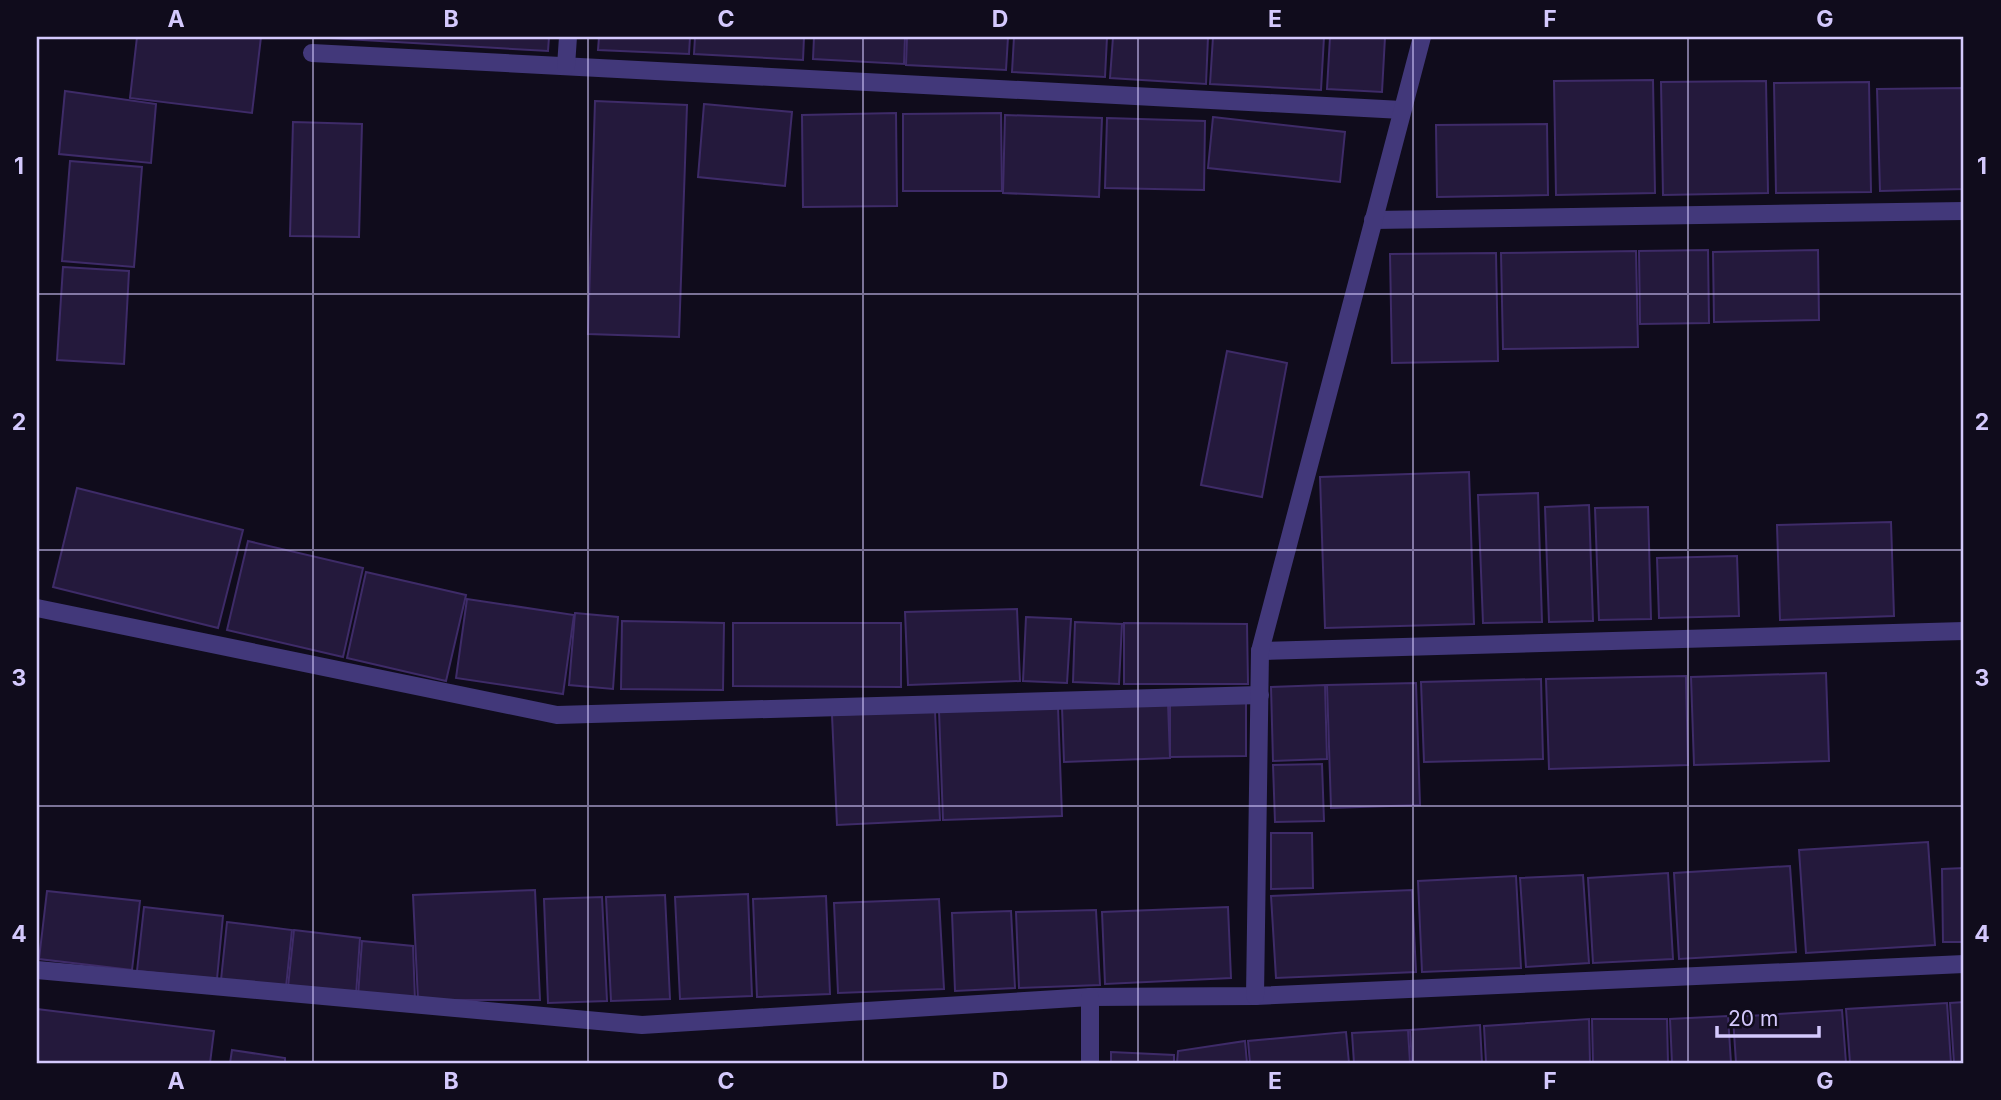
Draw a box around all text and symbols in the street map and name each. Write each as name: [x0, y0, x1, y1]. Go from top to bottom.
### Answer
text: A: [167, 5, 185, 33]
text: B: [443, 5, 459, 33]
text: C: [717, 5, 735, 33]
text: D: [992, 5, 1008, 33]
text: E: [1268, 5, 1282, 33]
text: F: [1543, 5, 1557, 33]
text: G: [1816, 5, 1834, 33]
text: 1: [14, 152, 24, 180]
text: 1: [1977, 152, 1987, 180]
text: 2: [12, 408, 26, 436]
text: 2: [1975, 408, 1989, 436]
text: 3: [12, 664, 26, 692]
text: 3: [1975, 664, 1989, 692]
text: 4: [11, 920, 27, 948]
text: 4: [1974, 920, 1990, 948]
scale bar: [1717, 995, 1819, 1039]
text: 20 m: [1728, 1006, 1778, 1031]
text: A: [167, 1067, 185, 1095]
text: B: [443, 1067, 459, 1095]
text: C: [717, 1067, 735, 1095]
text: D: [992, 1067, 1008, 1095]
text: E: [1268, 1067, 1282, 1095]
text: F: [1543, 1067, 1557, 1095]
text: G: [1816, 1067, 1834, 1095]

